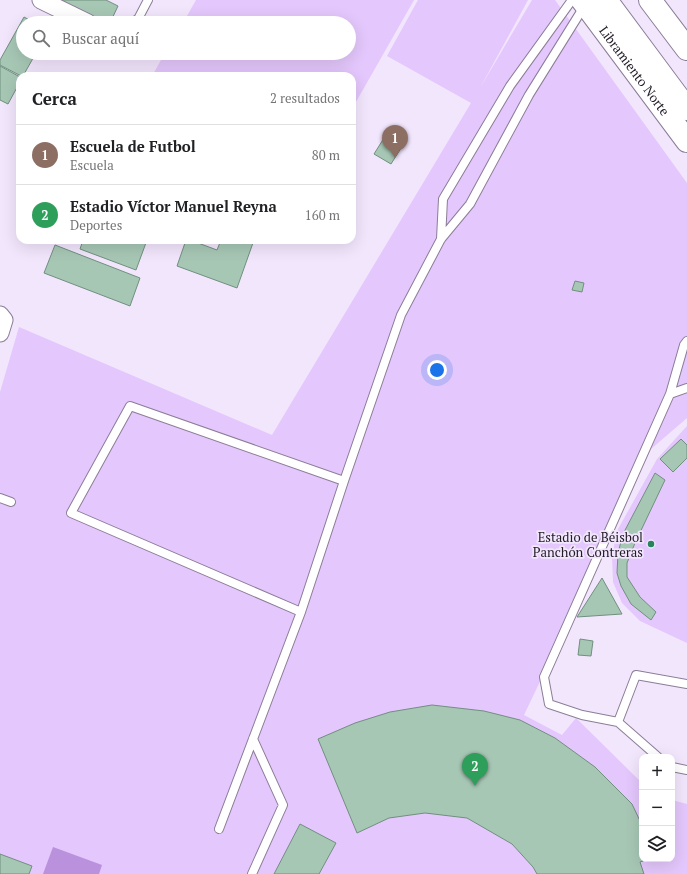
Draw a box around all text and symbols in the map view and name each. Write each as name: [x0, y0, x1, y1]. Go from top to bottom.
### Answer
search box: [16, 16, 356, 60]
street label: Libramiento Norte: [595, 22, 674, 119]
icon: search: [30, 27, 52, 49]
text: Buscar aquí: [62, 28, 139, 48]
text: Cerca: [32, 87, 77, 110]
text: 2 resultados: [270, 89, 340, 107]
pin: 1: [382, 125, 408, 158]
text: Escuela de Futbol: [70, 136, 196, 156]
text: 1: [41, 146, 49, 164]
text: 80 m: [312, 146, 340, 164]
text: Escuela: [70, 156, 114, 174]
text: Estadio Víctor Manuel Reyna: [70, 196, 277, 216]
text: 2: [41, 206, 49, 224]
text: 160 m: [305, 206, 340, 224]
text: Deportes: [70, 216, 122, 234]
your location: [427, 360, 447, 380]
place label: Estadio de Béisbol Panchón Contreras: [533, 528, 643, 561]
marker: Estadio de Béisbol Panchón Contreras: [646, 539, 656, 549]
pin: 2: [462, 753, 488, 786]
map controls: [639, 754, 675, 862]
button: +: [639, 754, 675, 790]
button: −: [639, 790, 675, 826]
button: layers: [639, 826, 675, 862]

